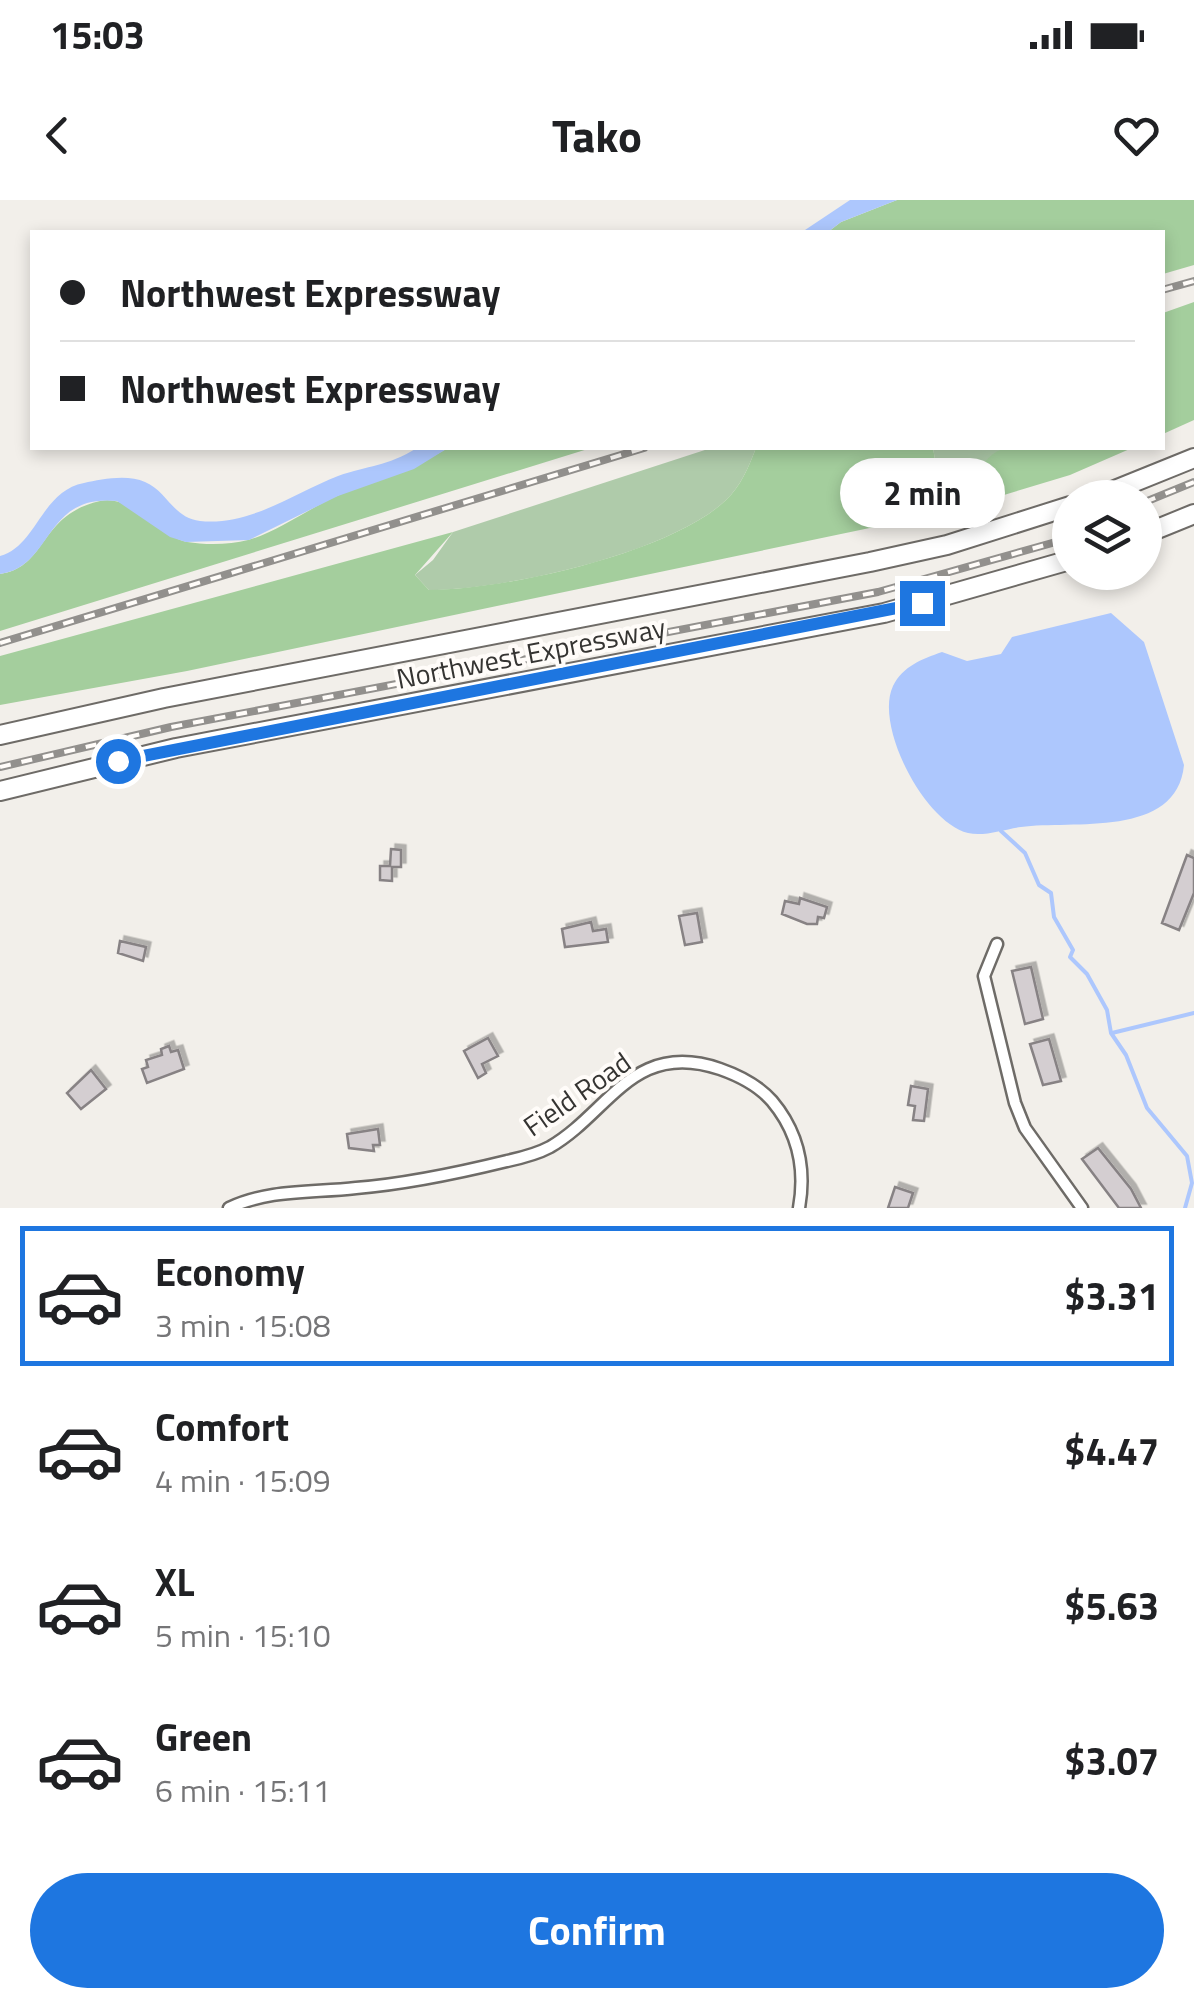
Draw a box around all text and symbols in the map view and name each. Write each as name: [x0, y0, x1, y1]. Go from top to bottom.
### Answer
text: 15:03: [50, 6, 145, 64]
text: Tako: [552, 101, 642, 169]
icon: back: [30, 108, 85, 163]
icon: heart: [1109, 108, 1164, 163]
text: Northwest Expressway: [120, 264, 501, 322]
text: Northwest Expressway: [120, 360, 501, 418]
callout: 2 min: [840, 458, 1004, 528]
text: 2 min: [884, 469, 961, 517]
map controls: [1052, 480, 1162, 590]
button: layers: [1052, 480, 1162, 590]
route end: [900, 581, 945, 626]
street label: Northwest Expressway: [393, 605, 669, 700]
route start: [96, 739, 141, 784]
street label: Field Road: [514, 1041, 639, 1146]
text: Economy: [155, 1243, 305, 1301]
icon: car: [35, 1251, 125, 1341]
text: $3.31: [1064, 1267, 1159, 1325]
text: 3 min · 15:08: [155, 1301, 331, 1349]
text: Comfort: [155, 1398, 289, 1456]
icon: car: [35, 1406, 125, 1496]
text: $4.47: [1064, 1422, 1159, 1480]
text: 4 min · 15:09: [155, 1456, 331, 1504]
text: XL: [155, 1553, 195, 1611]
icon: car: [35, 1561, 125, 1651]
text: $5.63: [1064, 1577, 1159, 1635]
text: 5 min · 15:10: [155, 1611, 331, 1659]
text: Green: [155, 1708, 252, 1766]
icon: car: [35, 1716, 125, 1806]
text: $3.07: [1064, 1732, 1159, 1790]
text: 6 min · 15:11: [155, 1766, 331, 1814]
button: Confirm: [30, 1873, 1164, 1988]

